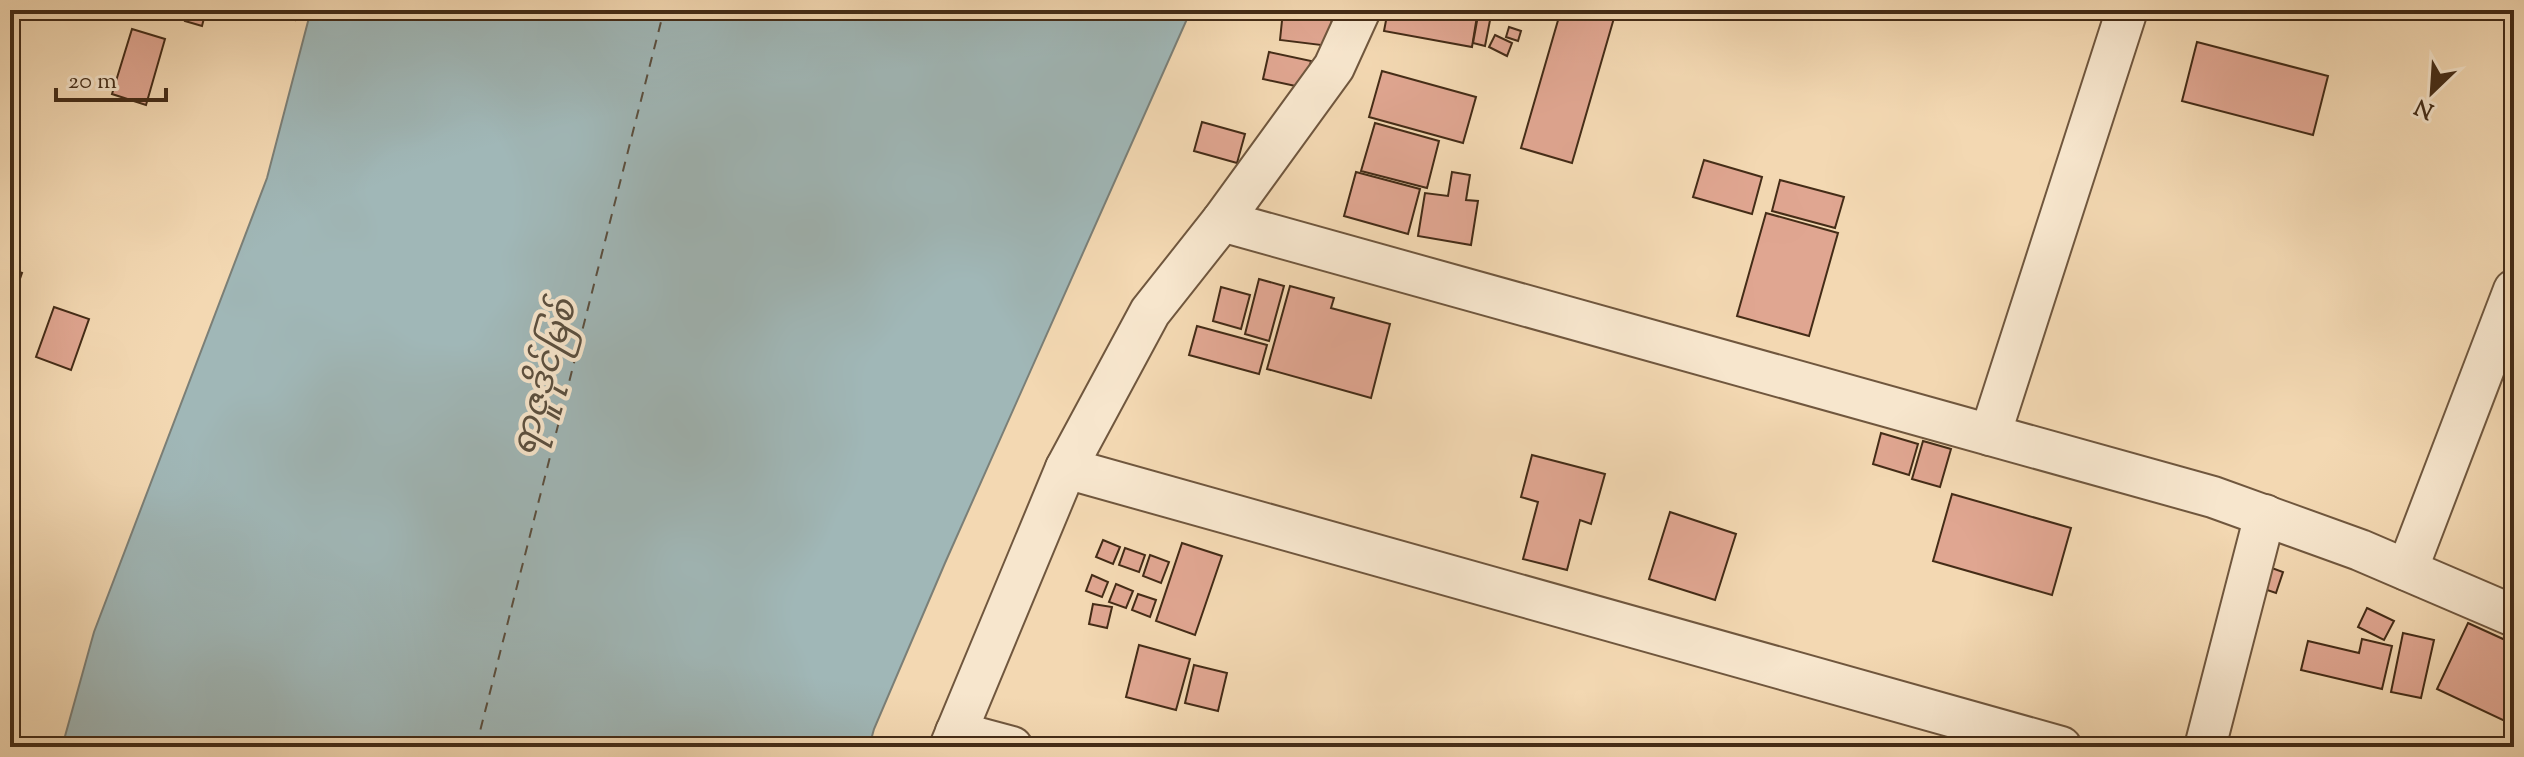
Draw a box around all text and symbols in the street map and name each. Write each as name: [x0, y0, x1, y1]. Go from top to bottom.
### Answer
scale bar: [56, 52, 166, 102]
north arrow: [2392, 52, 2472, 132]
text: 20 m: [68, 65, 117, 99]
text: N: [2410, 89, 2440, 126]
water label: ရာဇူဒိုင်မြစ်: [499, 292, 592, 462]

